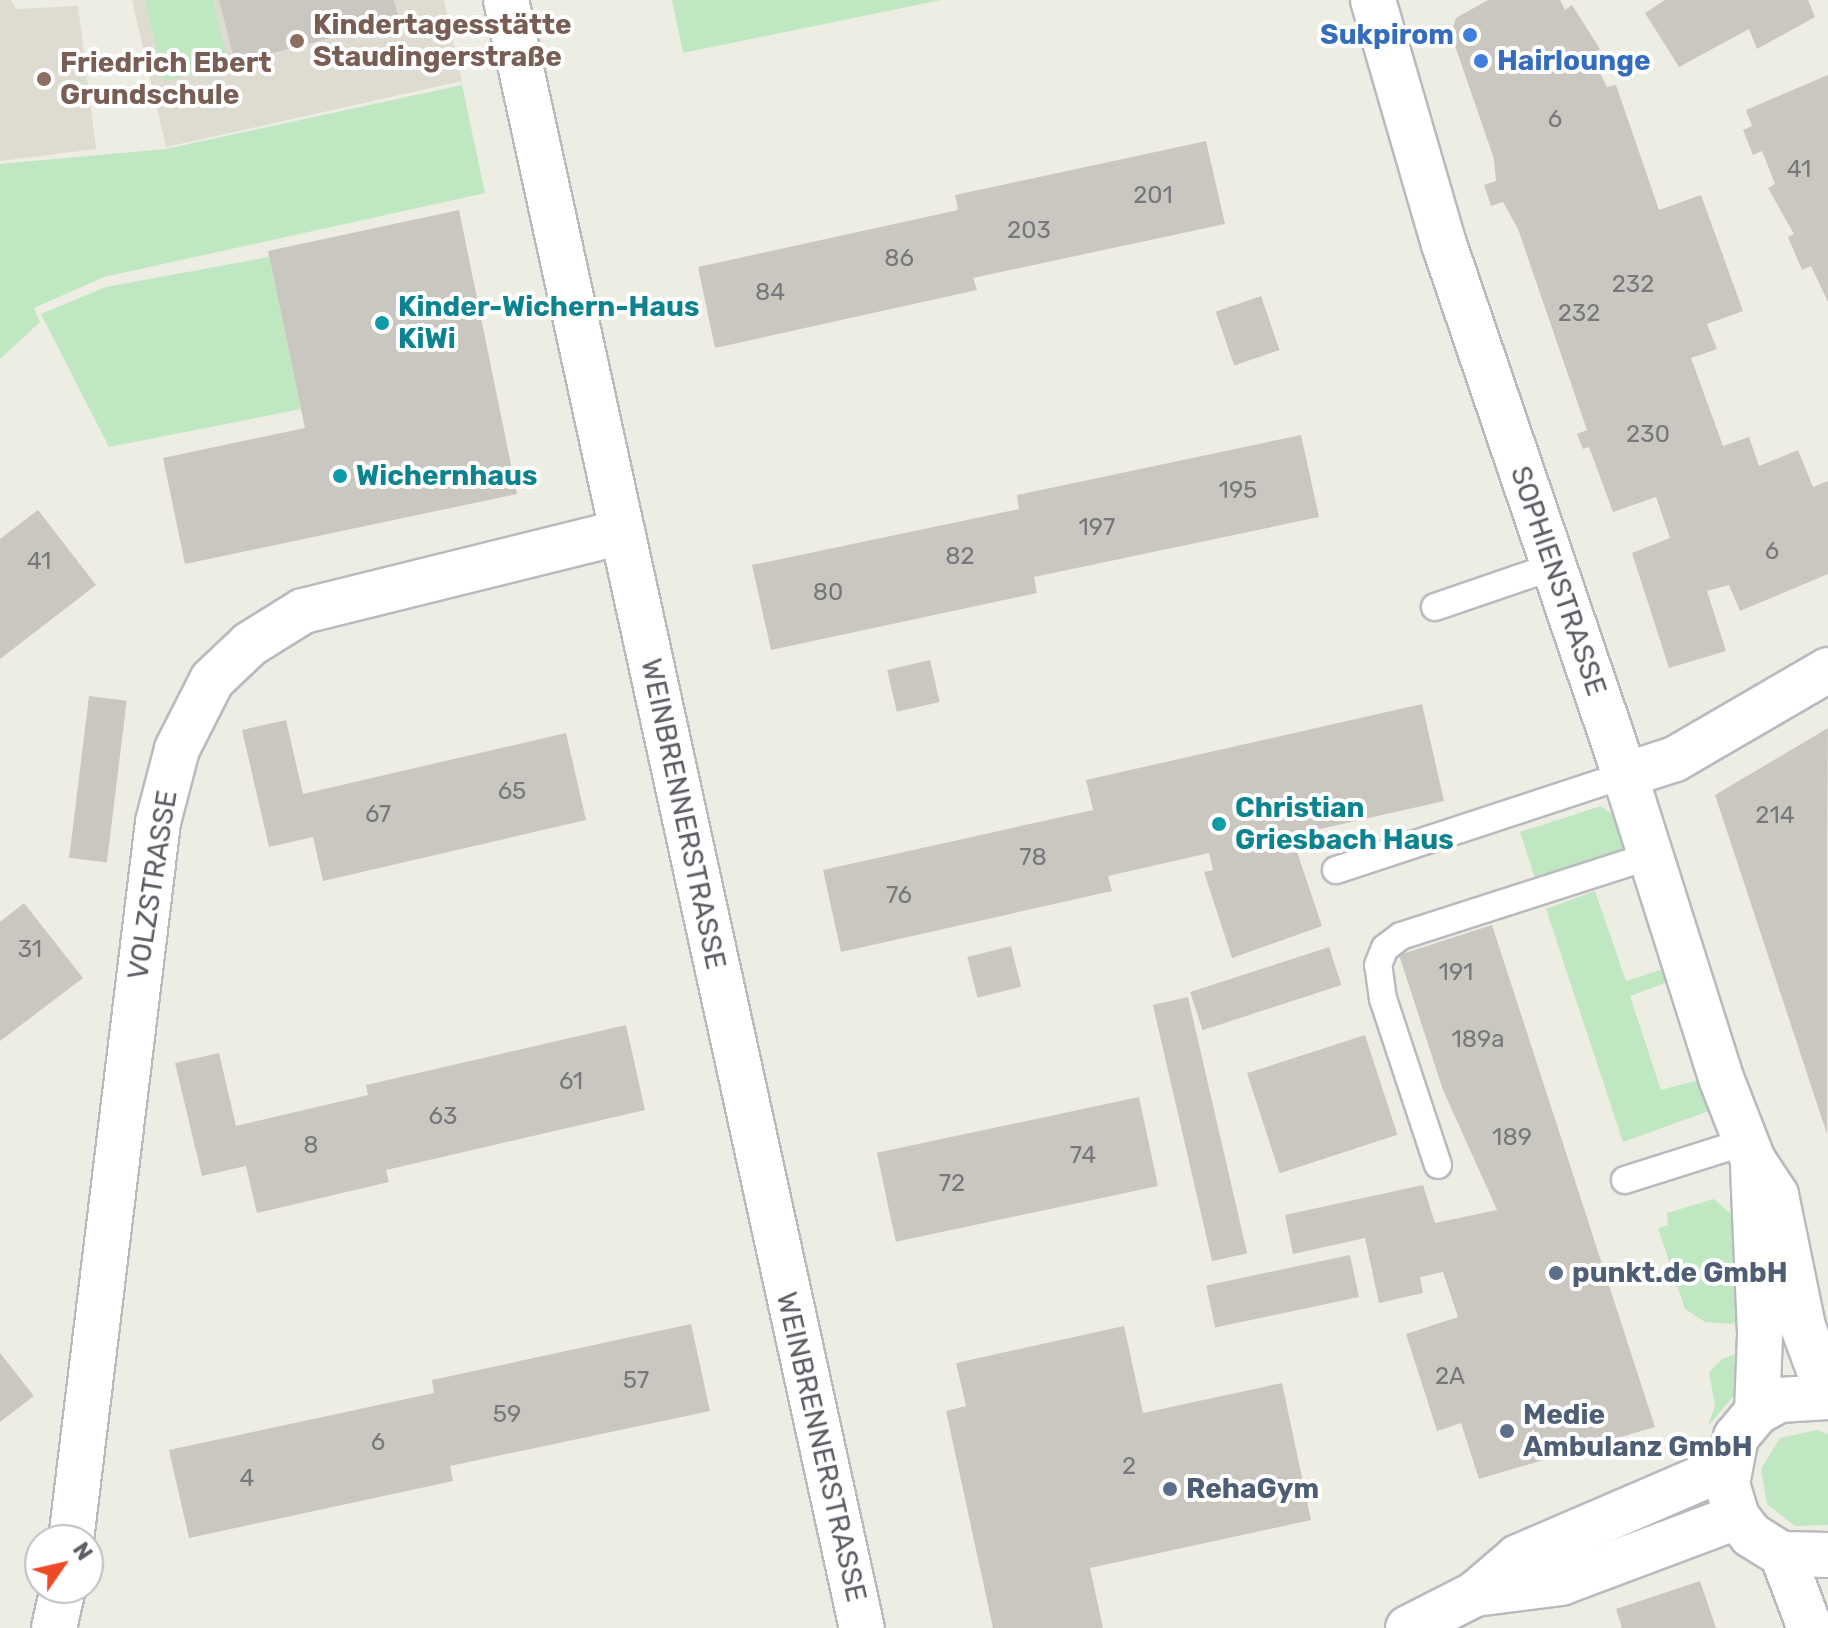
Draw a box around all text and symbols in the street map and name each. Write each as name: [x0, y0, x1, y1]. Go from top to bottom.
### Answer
place label: Kindertagesstätte Staudingerstraße: [313, 8, 572, 74]
place label: Sukpirom: [1320, 18, 1454, 52]
marker: Sukpirom: [1461, 26, 1479, 44]
marker: Kindertagesstätte Staudingerstraße: [288, 32, 306, 50]
place label: Hairlounge: [1497, 44, 1651, 78]
place label: Friedrich Ebert Grundschule: [60, 46, 271, 112]
marker: Hairlounge: [1472, 52, 1490, 70]
marker: Friedrich Ebert Grundschule: [35, 70, 53, 88]
house number: 6: [1548, 106, 1562, 134]
house number: 41: [1787, 156, 1811, 184]
house number: 201: [1133, 182, 1173, 210]
house number: 203: [1007, 217, 1051, 245]
house number: 86: [884, 245, 914, 273]
house number: 232: [1612, 271, 1654, 299]
house number: 84: [755, 279, 785, 307]
place label: Kinder-Wichern-Haus KiWi: [398, 290, 699, 356]
house number: 232: [1558, 300, 1600, 328]
marker: Kinder-Wichern-Haus KiWi: [373, 314, 391, 332]
house number: 230: [1626, 421, 1670, 449]
place label: Wichernhaus: [356, 459, 537, 493]
street label: SOPHIENSTRASSE: [1503, 462, 1613, 700]
marker: Wichernhaus: [331, 467, 349, 485]
house number: 195: [1219, 477, 1257, 505]
house number: 197: [1079, 514, 1115, 542]
house number: 6: [1765, 538, 1779, 566]
house number: 82: [945, 543, 975, 571]
house number: 41: [27, 548, 51, 576]
house number: 80: [813, 579, 843, 607]
street label: WEINBRENNERSTRASSE: [634, 656, 732, 972]
house number: 65: [498, 778, 526, 806]
street label: VOLZSTRASSE: [121, 788, 185, 982]
place label: Christian Griesbach Haus: [1235, 791, 1454, 857]
house number: 67: [365, 801, 391, 829]
house number: 214: [1755, 802, 1795, 830]
marker: Christian Griesbach Haus: [1210, 815, 1228, 833]
house number: 78: [1019, 844, 1047, 872]
house number: 76: [886, 882, 912, 910]
house number: 31: [18, 936, 42, 964]
house number: 191: [1439, 959, 1473, 987]
house number: 189a: [1451, 1026, 1505, 1054]
house number: 61: [559, 1068, 583, 1096]
house number: 63: [429, 1103, 457, 1131]
house number: 189: [1492, 1124, 1532, 1152]
house number: 8: [303, 1132, 319, 1160]
house number: 74: [1070, 1142, 1096, 1170]
house number: 72: [939, 1170, 965, 1198]
place label: punkt.de GmbH: [1572, 1256, 1788, 1290]
marker: punkt.de GmbH: [1547, 1264, 1565, 1282]
street label: WEINBRENNERSTRASSE: [769, 1289, 873, 1605]
house number: 2A: [1435, 1363, 1465, 1391]
house number: 57: [623, 1367, 649, 1395]
place label: Medie Ambulanz GmbH: [1523, 1398, 1753, 1464]
house number: 59: [493, 1401, 521, 1429]
marker: Medie Ambulanz GmbH: [1498, 1422, 1516, 1440]
house number: 6: [371, 1429, 385, 1457]
house number: 2: [1122, 1453, 1136, 1481]
house number: 4: [240, 1465, 254, 1493]
place label: RehaGym: [1186, 1472, 1319, 1506]
marker: RehaGym: [1161, 1480, 1179, 1498]
north arrow: [24, 1524, 104, 1604]
text: N: [67, 1537, 98, 1566]

